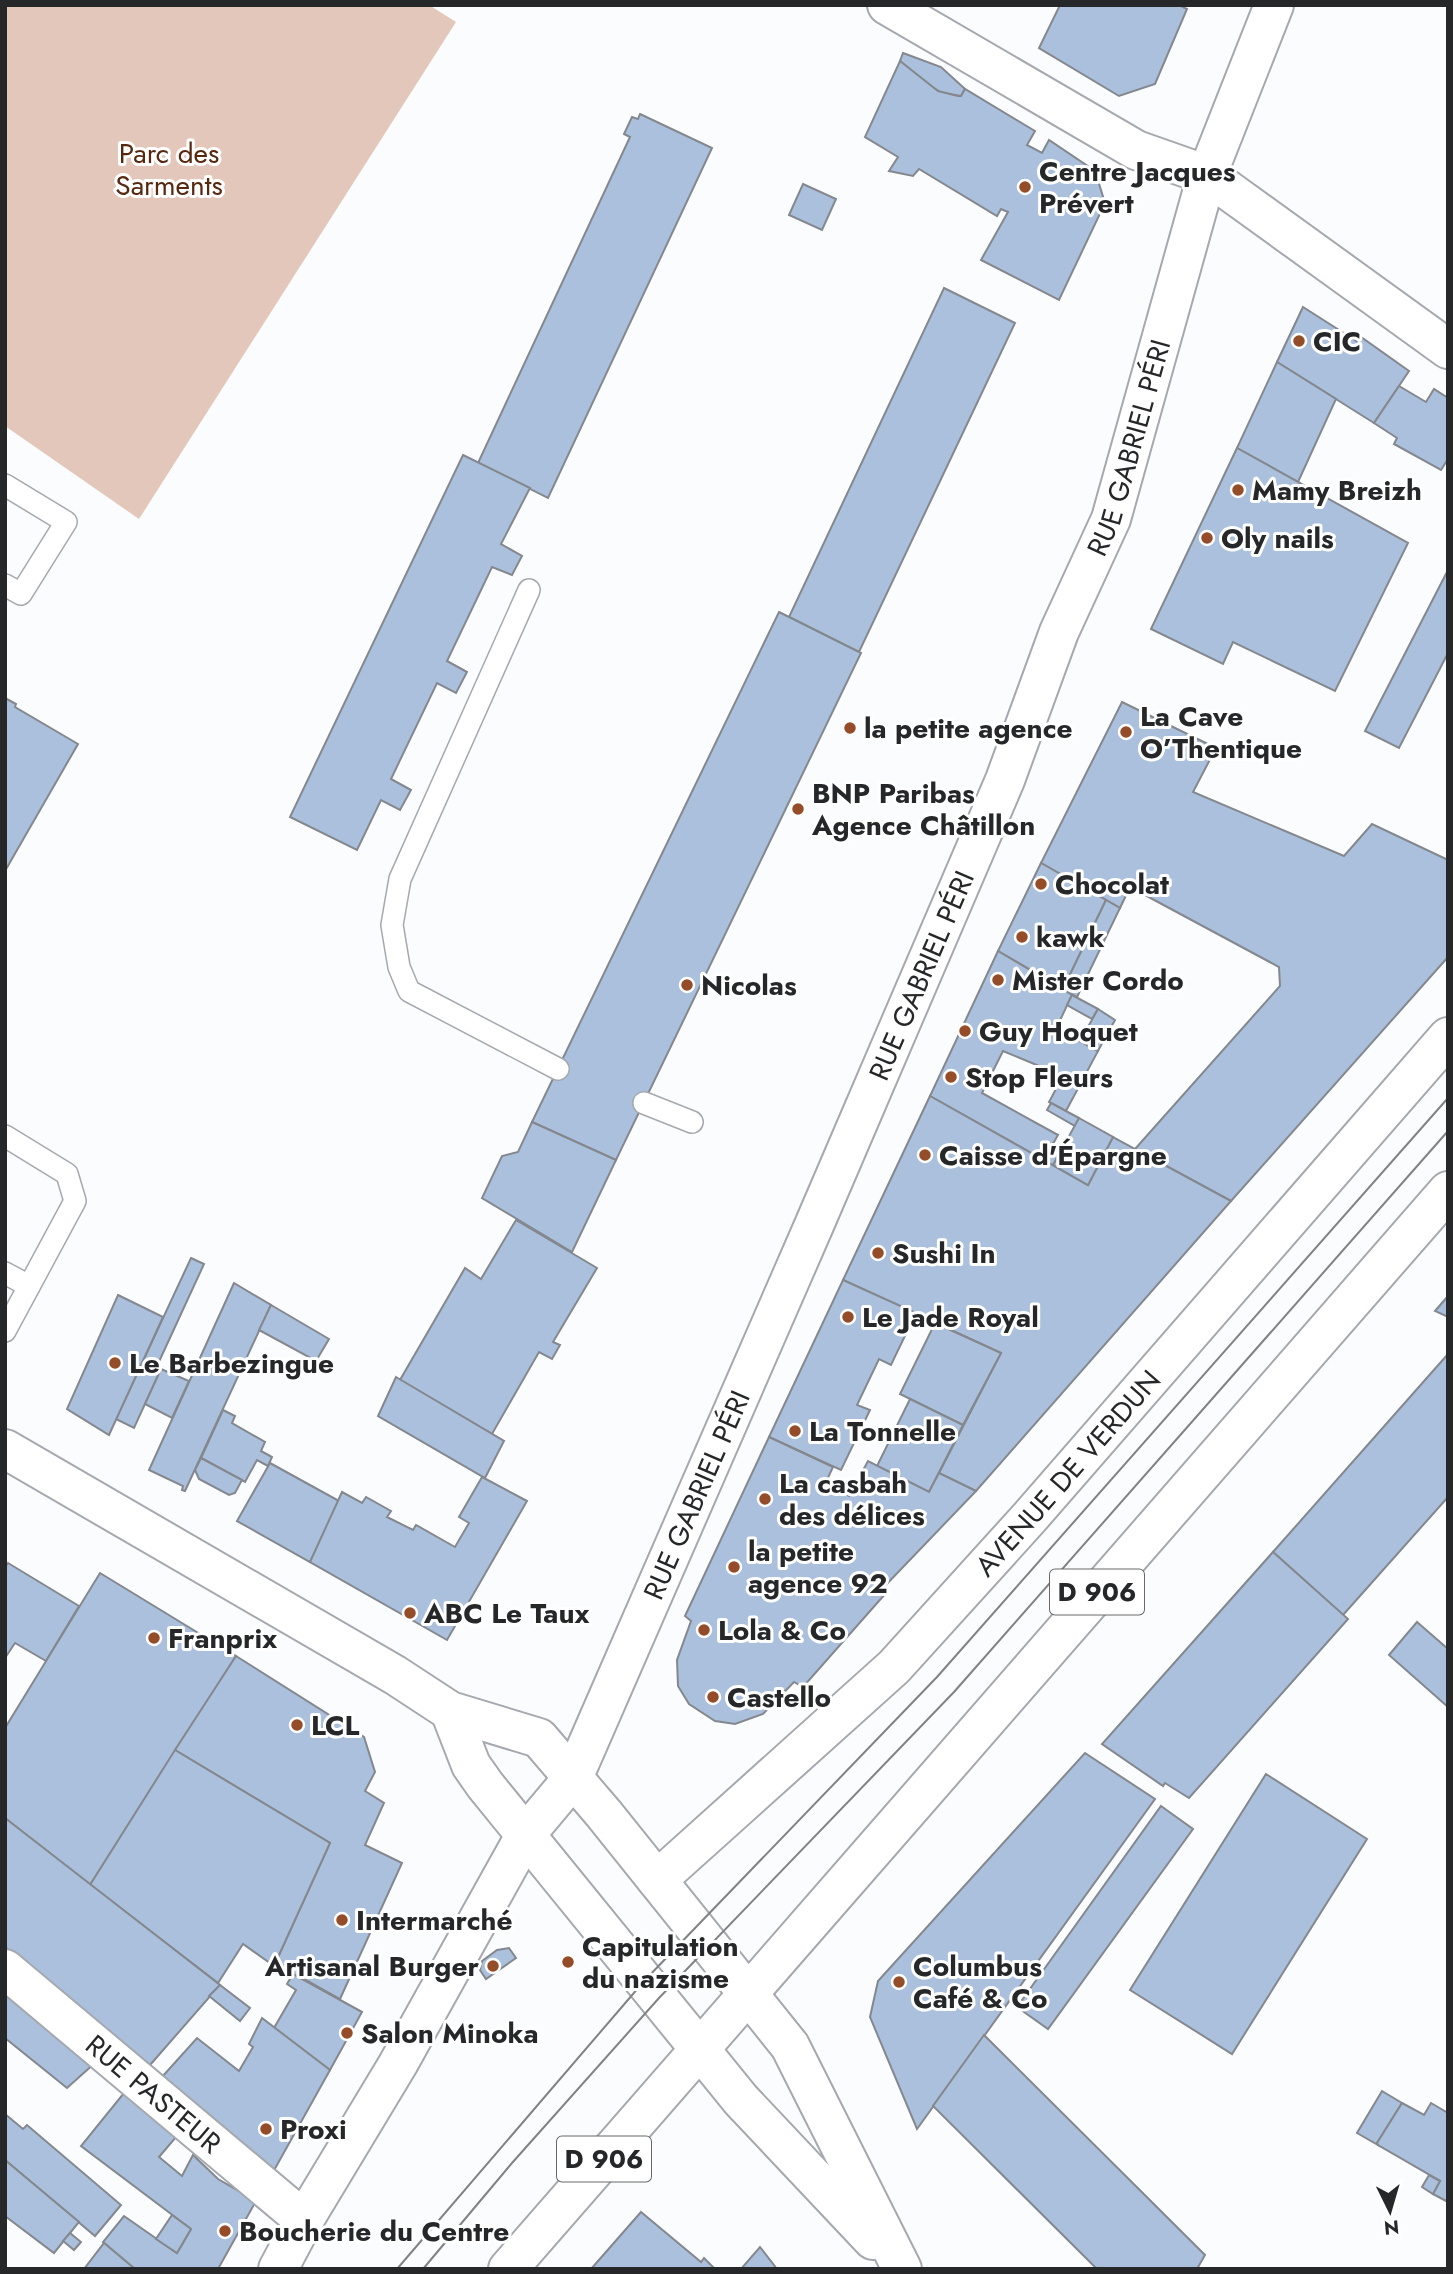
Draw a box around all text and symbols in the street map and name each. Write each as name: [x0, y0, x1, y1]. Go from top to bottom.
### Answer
park label: Parc des Sarments: [115, 133, 223, 206]
place label: Centre Jacques Prévert: [1039, 151, 1236, 224]
marker: Centre Jacques Prévert: [1017, 179, 1033, 195]
place label: CIC: [1313, 321, 1361, 362]
marker: CIC: [1291, 333, 1307, 349]
street label: RUE GABRIEL PÉRI: [1076, 335, 1181, 563]
place label: Mamy Breizh: [1252, 470, 1422, 511]
marker: Mamy Breizh: [1230, 482, 1246, 498]
place label: Oly nails: [1221, 518, 1334, 559]
marker: Oly nails: [1199, 530, 1215, 546]
place label: La Cave O’Thentique: [1140, 696, 1302, 769]
place label: la petite agence: [864, 708, 1073, 749]
marker: la petite agence: [842, 720, 858, 736]
marker: La Cave O’Thentique: [1118, 724, 1134, 740]
place label: BNP Paribas Agence Châtillon: [811, 773, 1035, 846]
marker: BNP Paribas Agence Châtillon: [790, 801, 806, 817]
street label: RUE GABRIEL PÉRI: [858, 864, 984, 1087]
place label: Chocolat: [1055, 864, 1169, 905]
marker: Chocolat: [1033, 876, 1049, 892]
place label: kawk: [1036, 917, 1105, 958]
marker: kawk: [1014, 929, 1030, 945]
place label: Mister Cordo: [1012, 960, 1184, 1001]
place label: Nicolas: [701, 965, 797, 1006]
marker: Mister Cordo: [990, 972, 1006, 988]
marker: Nicolas: [679, 977, 695, 993]
place label: Guy Hoquet: [979, 1011, 1138, 1052]
marker: Guy Hoquet: [957, 1023, 973, 1039]
place label: Stop Fleurs: [965, 1057, 1113, 1098]
marker: Stop Fleurs: [943, 1069, 959, 1085]
place label: Caisse d'Épargne: [939, 1135, 1167, 1176]
marker: Caisse d'Épargne: [917, 1147, 933, 1163]
place label: Sushi In: [892, 1233, 996, 1274]
marker: Sushi In: [870, 1245, 886, 1261]
place label: Le Jade Royal: [862, 1297, 1039, 1338]
marker: Le Jade Royal: [840, 1309, 856, 1325]
place label: Le Barbezingue: [129, 1343, 334, 1384]
marker: Le Barbezingue: [107, 1355, 123, 1371]
street label: AVENUE DE VERDUN: [965, 1361, 1170, 1585]
street label: RUE GABRIEL PÉRI: [633, 1384, 760, 1606]
place label: La Tonnelle: [809, 1411, 956, 1452]
marker: La Tonnelle: [787, 1423, 803, 1439]
place label: La casbah des délices: [779, 1463, 925, 1536]
marker: La casbah des délices: [757, 1491, 773, 1507]
place label: la petite agence 92: [748, 1531, 888, 1604]
marker: la petite agence 92: [726, 1559, 742, 1575]
road number: D 906: [1050, 1569, 1144, 1614]
place label: ABC Le Taux: [423, 1593, 590, 1634]
marker: ABC Le Taux: [402, 1605, 418, 1621]
place label: Lola & Co: [718, 1610, 846, 1651]
place label: Franprix: [168, 1618, 277, 1659]
marker: Lola & Co: [696, 1622, 712, 1638]
marker: Franprix: [146, 1630, 162, 1646]
place label: Castello: [727, 1677, 831, 1718]
marker: Castello: [705, 1689, 721, 1705]
place label: LCL: [311, 1705, 360, 1746]
marker: LCL: [289, 1717, 305, 1733]
place label: Intermarché: [356, 1900, 512, 1941]
marker: Intermarché: [334, 1912, 350, 1928]
place label: Capitulation du nazisme: [582, 1926, 739, 1999]
place label: Artisanal Burger: [264, 1946, 479, 1987]
place label: Columbus Café & Co: [913, 1946, 1047, 2019]
marker: Capitulation du nazisme: [560, 1954, 576, 1970]
marker: Artisanal Burger: [485, 1958, 501, 1974]
marker: Columbus Café & Co: [891, 1974, 907, 1990]
place label: Salon Minoka: [361, 2013, 539, 2054]
street label: RUE PASTEUR: [77, 2025, 231, 2163]
marker: Salon Minoka: [339, 2025, 355, 2041]
place label: Proxi: [280, 2109, 347, 2150]
marker: Proxi: [258, 2121, 274, 2137]
road number: D 906: [557, 2136, 651, 2182]
north arrow: [1355, 2176, 1425, 2246]
place label: Boucherie du Centre: [239, 2211, 509, 2252]
text: N: [1383, 2213, 1400, 2242]
marker: Boucherie du Centre: [217, 2223, 233, 2239]

